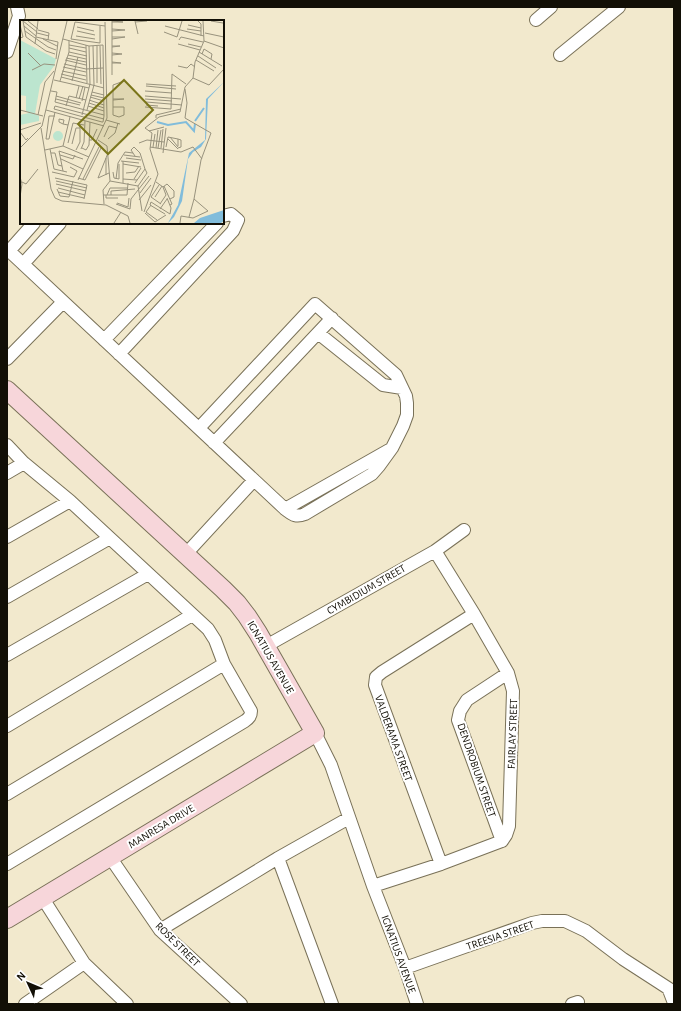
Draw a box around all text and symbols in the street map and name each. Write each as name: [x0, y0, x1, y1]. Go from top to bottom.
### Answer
inset map: [20, 20, 224, 224]
street label: CYMBIDIUM STREET: [325, 562, 408, 616]
street label: IGNATIUS AVENUE: [245, 619, 296, 696]
street label: VALDERAMA STREET: [373, 693, 414, 783]
street label: FAIRLAY STREET: [506, 698, 519, 769]
street label: DENDROBIUM STREET: [455, 722, 498, 819]
street label: MANRESA DRIVE: [126, 802, 197, 850]
street label: IGNATIUS AVENUE: [379, 914, 418, 995]
street label: TREESIA STREET: [465, 919, 536, 952]
street label: ROSE STREET: [153, 920, 202, 969]
north arrow: [8, 963, 48, 1003]
text: N: [15, 970, 28, 983]

